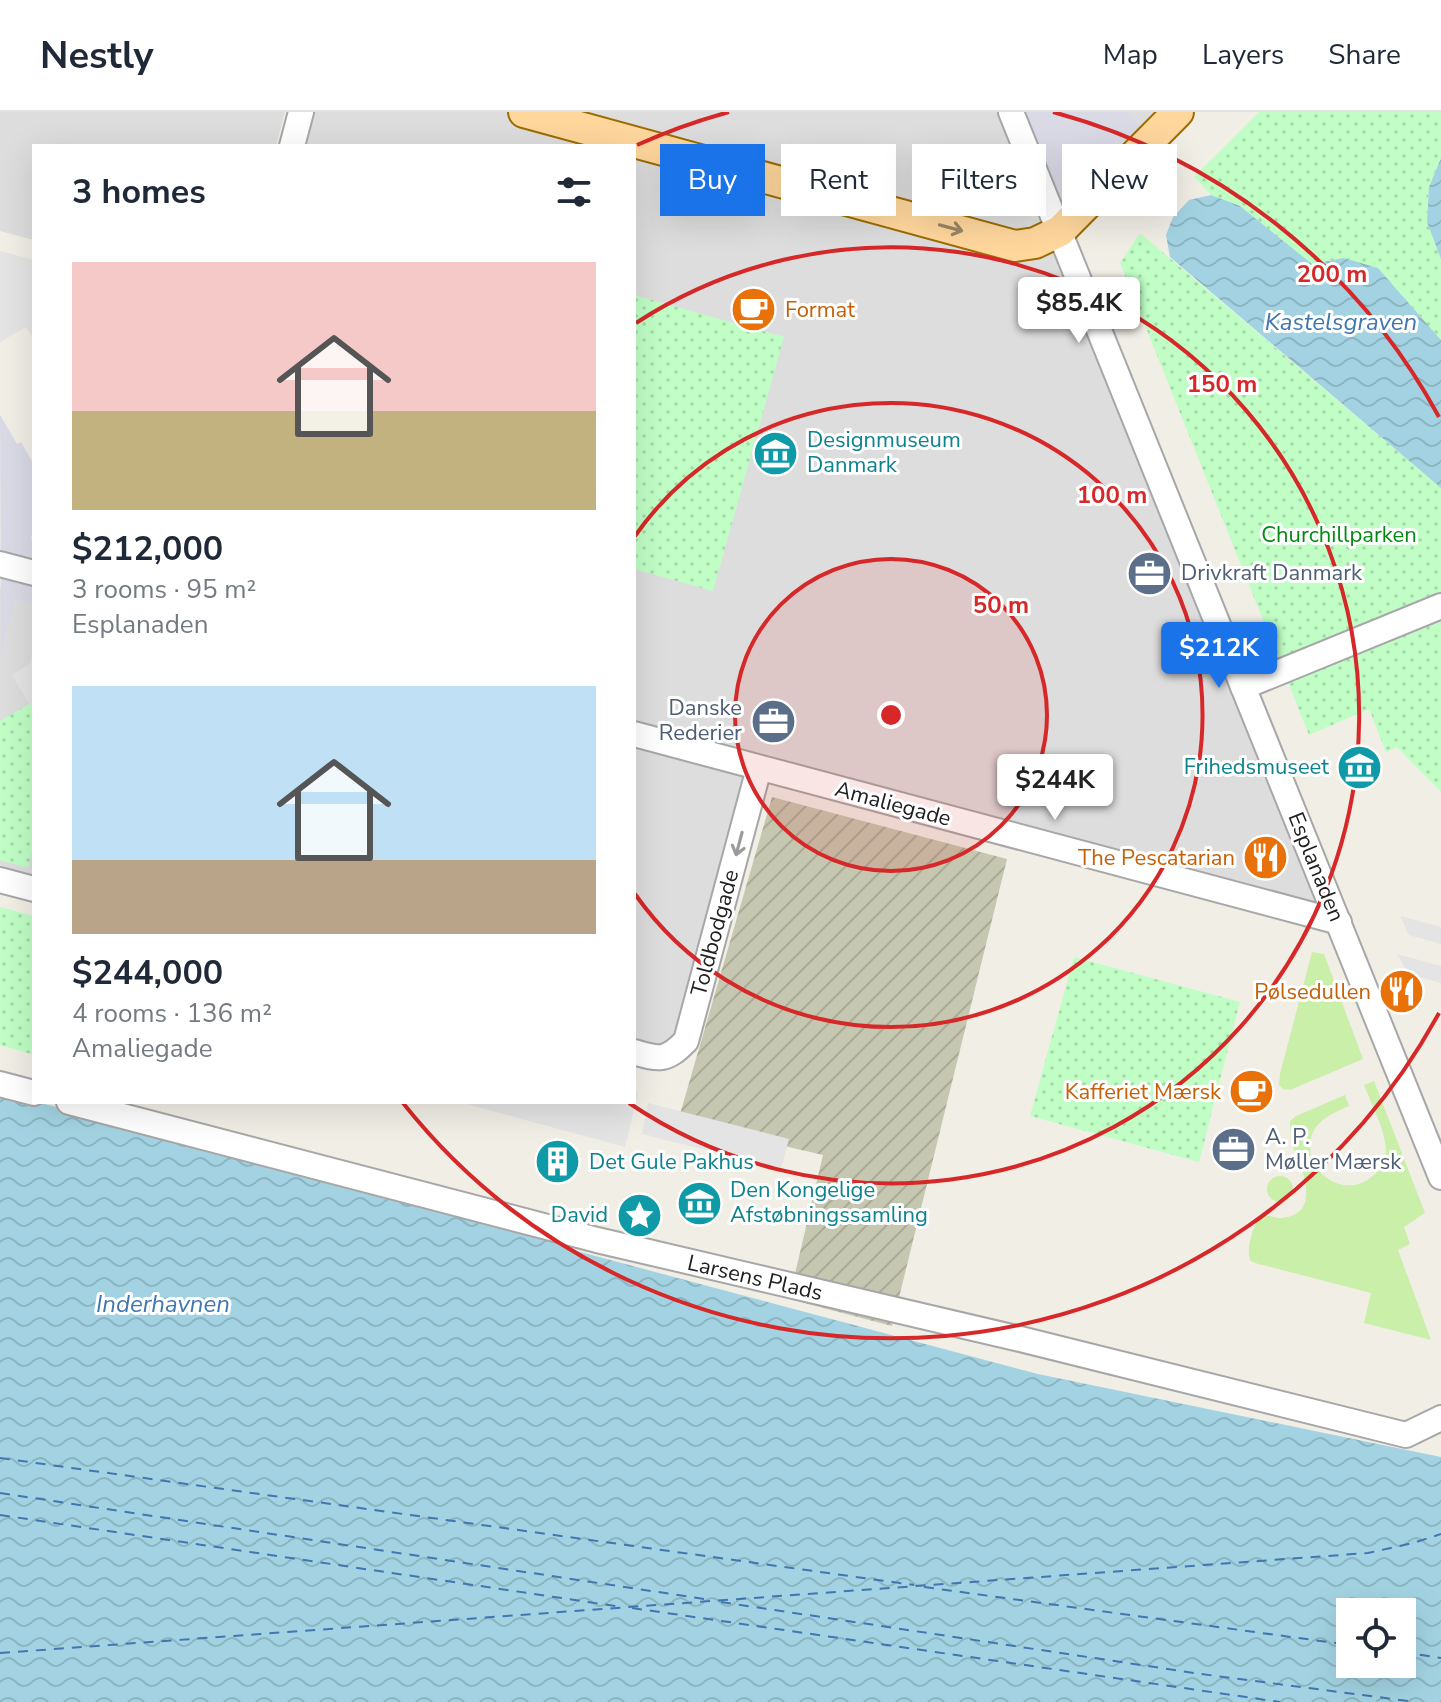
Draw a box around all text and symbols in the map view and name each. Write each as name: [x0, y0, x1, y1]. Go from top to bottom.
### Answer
text: Nestly: [40, 30, 154, 81]
text: Map: [1103, 36, 1158, 74]
text: Layers: [1202, 36, 1284, 74]
text: Share: [1328, 36, 1401, 74]
chip: Buy: [660, 144, 765, 216]
chip: Rent: [781, 144, 896, 216]
chip: Filters: [912, 144, 1046, 216]
chip: New: [1062, 144, 1177, 216]
text: 3 homes: [72, 169, 206, 215]
icon: filters: [552, 170, 596, 214]
one-way arrow: [937, 222, 963, 237]
text: 200 m: [1297, 258, 1367, 290]
pin: $85.4K: [1014, 277, 1144, 345]
text: $85.4K: [1036, 285, 1122, 320]
cafe icon: Format: [730, 286, 778, 334]
place label: Format: [785, 295, 855, 325]
water label: Kastelsgraven: [1265, 306, 1417, 338]
icon: home: [262, 314, 406, 458]
text: 150 m: [1187, 368, 1257, 400]
place label: Designmuseum Danmark: [807, 425, 961, 480]
museum icon: Designmuseum Danmark: [752, 429, 800, 477]
text: 100 m: [1077, 479, 1147, 511]
park label: Churchillparken: [1261, 520, 1417, 550]
text: $212,000: [72, 526, 223, 572]
office icon: Drivkraft Danmark: [1126, 549, 1174, 597]
place label: Drivkraft Danmark: [1181, 558, 1363, 588]
text: 3 rooms · 95 m²: [72, 572, 256, 607]
text: 50 m: [973, 589, 1029, 621]
text: Esplanaden: [72, 607, 208, 642]
pin: $212K: [1163, 622, 1275, 690]
text: $212K: [1179, 630, 1259, 665]
place label: Danske Rederier: [659, 693, 742, 748]
office icon: Danske Rederier: [749, 697, 797, 745]
centre of rings: [877, 701, 905, 729]
icon: home: [262, 738, 406, 882]
museum icon: Frihedsmuseet: [1336, 743, 1384, 791]
place label: Frihedsmuseet: [1184, 752, 1329, 782]
pin: $244K: [999, 754, 1111, 822]
text: $244K: [1015, 762, 1095, 797]
street label: Amaliegade: [832, 774, 954, 834]
street label: Esplanaden: [1280, 808, 1352, 926]
one-way arrow: [730, 830, 745, 856]
restaurant icon: The Pescatarian: [1242, 834, 1290, 882]
place label: The Pescatarian: [1078, 843, 1235, 873]
street label: Toldbodgade: [684, 866, 746, 1000]
text: $244,000: [72, 950, 223, 996]
restaurant icon: Pølsedullen: [1378, 968, 1426, 1016]
place label: Pølsedullen: [1254, 977, 1371, 1007]
text: 4 rooms · 136 m²: [72, 996, 272, 1031]
text: Amaliegade: [72, 1031, 213, 1066]
cafe icon: Kafferiet Mærsk: [1228, 1068, 1276, 1116]
place label: Kafferiet Mærsk: [1065, 1077, 1222, 1107]
place label: A. P. Møller Mærsk: [1265, 1122, 1402, 1177]
office icon: A. P. Møller Mærsk: [1210, 1126, 1258, 1174]
building icon: Det Gule Pakhus: [534, 1138, 582, 1186]
place label: Det Gule Pakhus: [589, 1147, 754, 1177]
place label: Den Kongelige Afstøbningssamling: [730, 1175, 928, 1230]
museum icon: Den Kongelige Afstøbningssamling: [675, 1179, 723, 1227]
place icon: David: [615, 1191, 663, 1239]
place label: David: [551, 1200, 608, 1230]
street label: Larsens Plads: [684, 1248, 826, 1308]
water label: Inderhavnen: [96, 1288, 230, 1320]
map controls: [1336, 1598, 1416, 1678]
button: locate: [1336, 1598, 1416, 1678]

